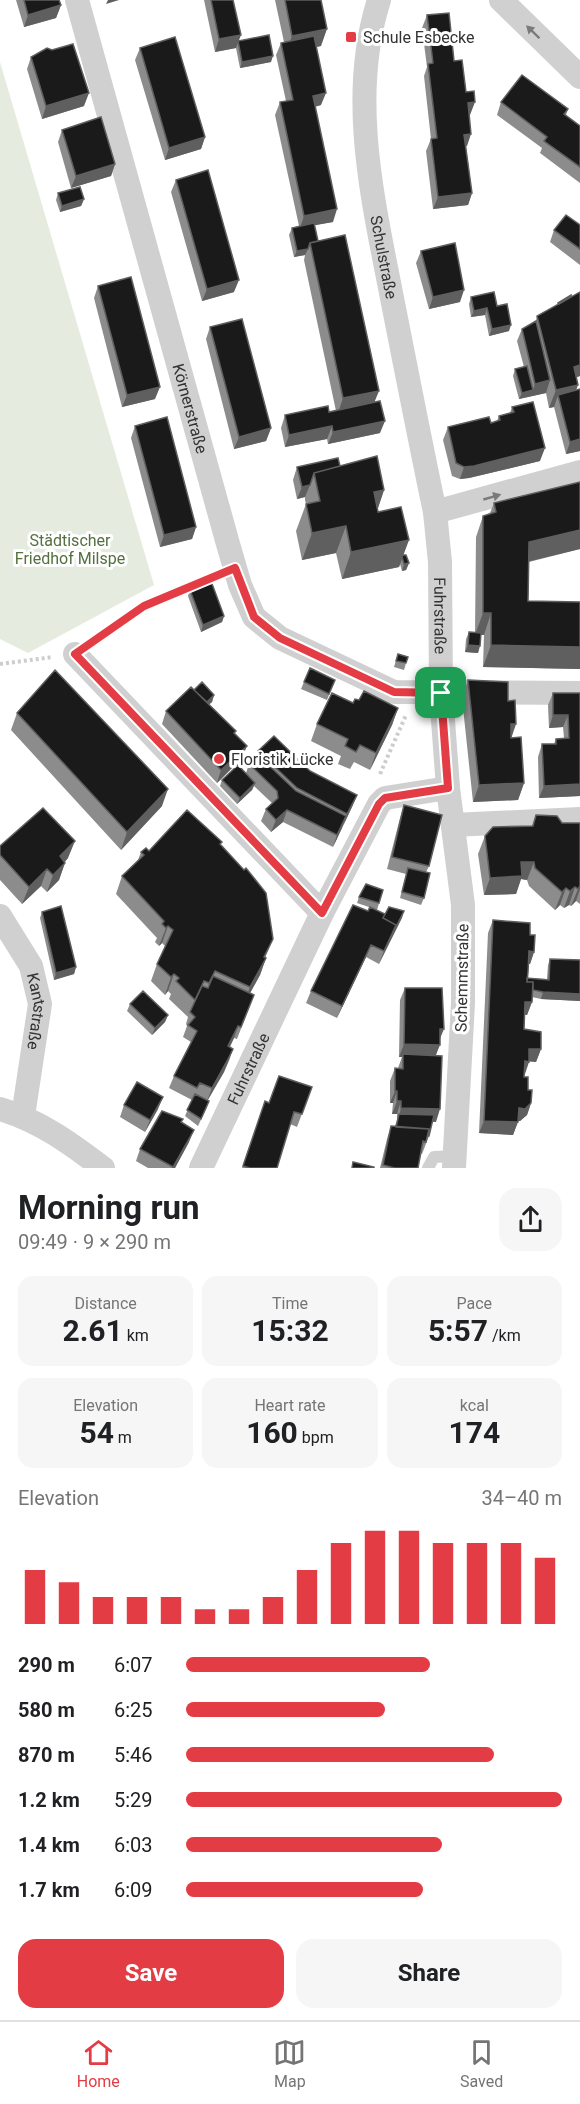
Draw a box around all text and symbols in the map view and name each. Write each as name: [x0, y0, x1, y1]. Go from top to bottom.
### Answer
one-way arrow: [527, 25, 541, 39]
place label: Schule Esbecke: [363, 28, 474, 47]
marker: Schule Esbecke: [344, 30, 358, 44]
street label: Schulstraße: [367, 214, 401, 300]
street label: Körnerstraße: [169, 361, 212, 456]
one-way arrow: [483, 491, 501, 501]
park label: Städtischer Friedhof Milspe: [15, 531, 125, 568]
street label: Fuhrstraße: [431, 577, 450, 654]
pin: [415, 667, 466, 718]
icon: arrive: [424, 676, 457, 709]
place label: Floristik Lücke: [231, 750, 334, 769]
marker: Floristik Lücke: [212, 752, 226, 766]
street label: Schemmstraße: [452, 924, 472, 1032]
street label: Kantstraße: [23, 971, 49, 1051]
street label: Fuhrstraße: [223, 1030, 273, 1107]
text: Morning run: [18, 1188, 199, 1227]
button: share: [499, 1188, 562, 1251]
text: 09:49 · 9 × 290 m: [18, 1230, 171, 1254]
text: Distance: [75, 1294, 137, 1313]
text: Time: [272, 1294, 308, 1313]
text: Pace: [457, 1294, 492, 1313]
text: 2.61: [62, 1313, 123, 1348]
text: 15:32: [251, 1313, 329, 1348]
text: 5:57: [428, 1313, 488, 1348]
text: km: [123, 1326, 149, 1345]
text: /km: [488, 1326, 521, 1345]
text: Elevation: [73, 1396, 138, 1415]
text: Heart rate: [254, 1396, 326, 1415]
text: kcal: [460, 1396, 489, 1415]
text: 54: [79, 1415, 114, 1450]
text: 160: [246, 1415, 298, 1450]
text: 174: [449, 1415, 500, 1450]
text: m: [114, 1428, 132, 1447]
text: bpm: [298, 1428, 334, 1447]
text: Elevation: [18, 1486, 99, 1510]
text: 34–40 m: [481, 1486, 562, 1510]
text: 290 m: [18, 1653, 75, 1677]
text: 6:07: [114, 1653, 153, 1677]
text: 580 m: [18, 1698, 75, 1722]
text: 6:25: [114, 1698, 153, 1722]
text: 870 m: [18, 1743, 75, 1767]
text: 5:46: [114, 1743, 153, 1767]
text: 1.2 km: [18, 1788, 80, 1812]
text: 5:29: [114, 1788, 153, 1812]
text: 1.4 km: [18, 1833, 80, 1857]
text: 6:03: [114, 1833, 153, 1857]
text: 1.7 km: [18, 1878, 80, 1902]
text: 6:09: [114, 1878, 153, 1902]
button: Save: [18, 1939, 284, 2008]
button: Share: [296, 1939, 562, 2008]
tab: Home: [77, 2036, 120, 2091]
tab: Map: [273, 2036, 306, 2091]
tab: Saved: [460, 2036, 503, 2091]

